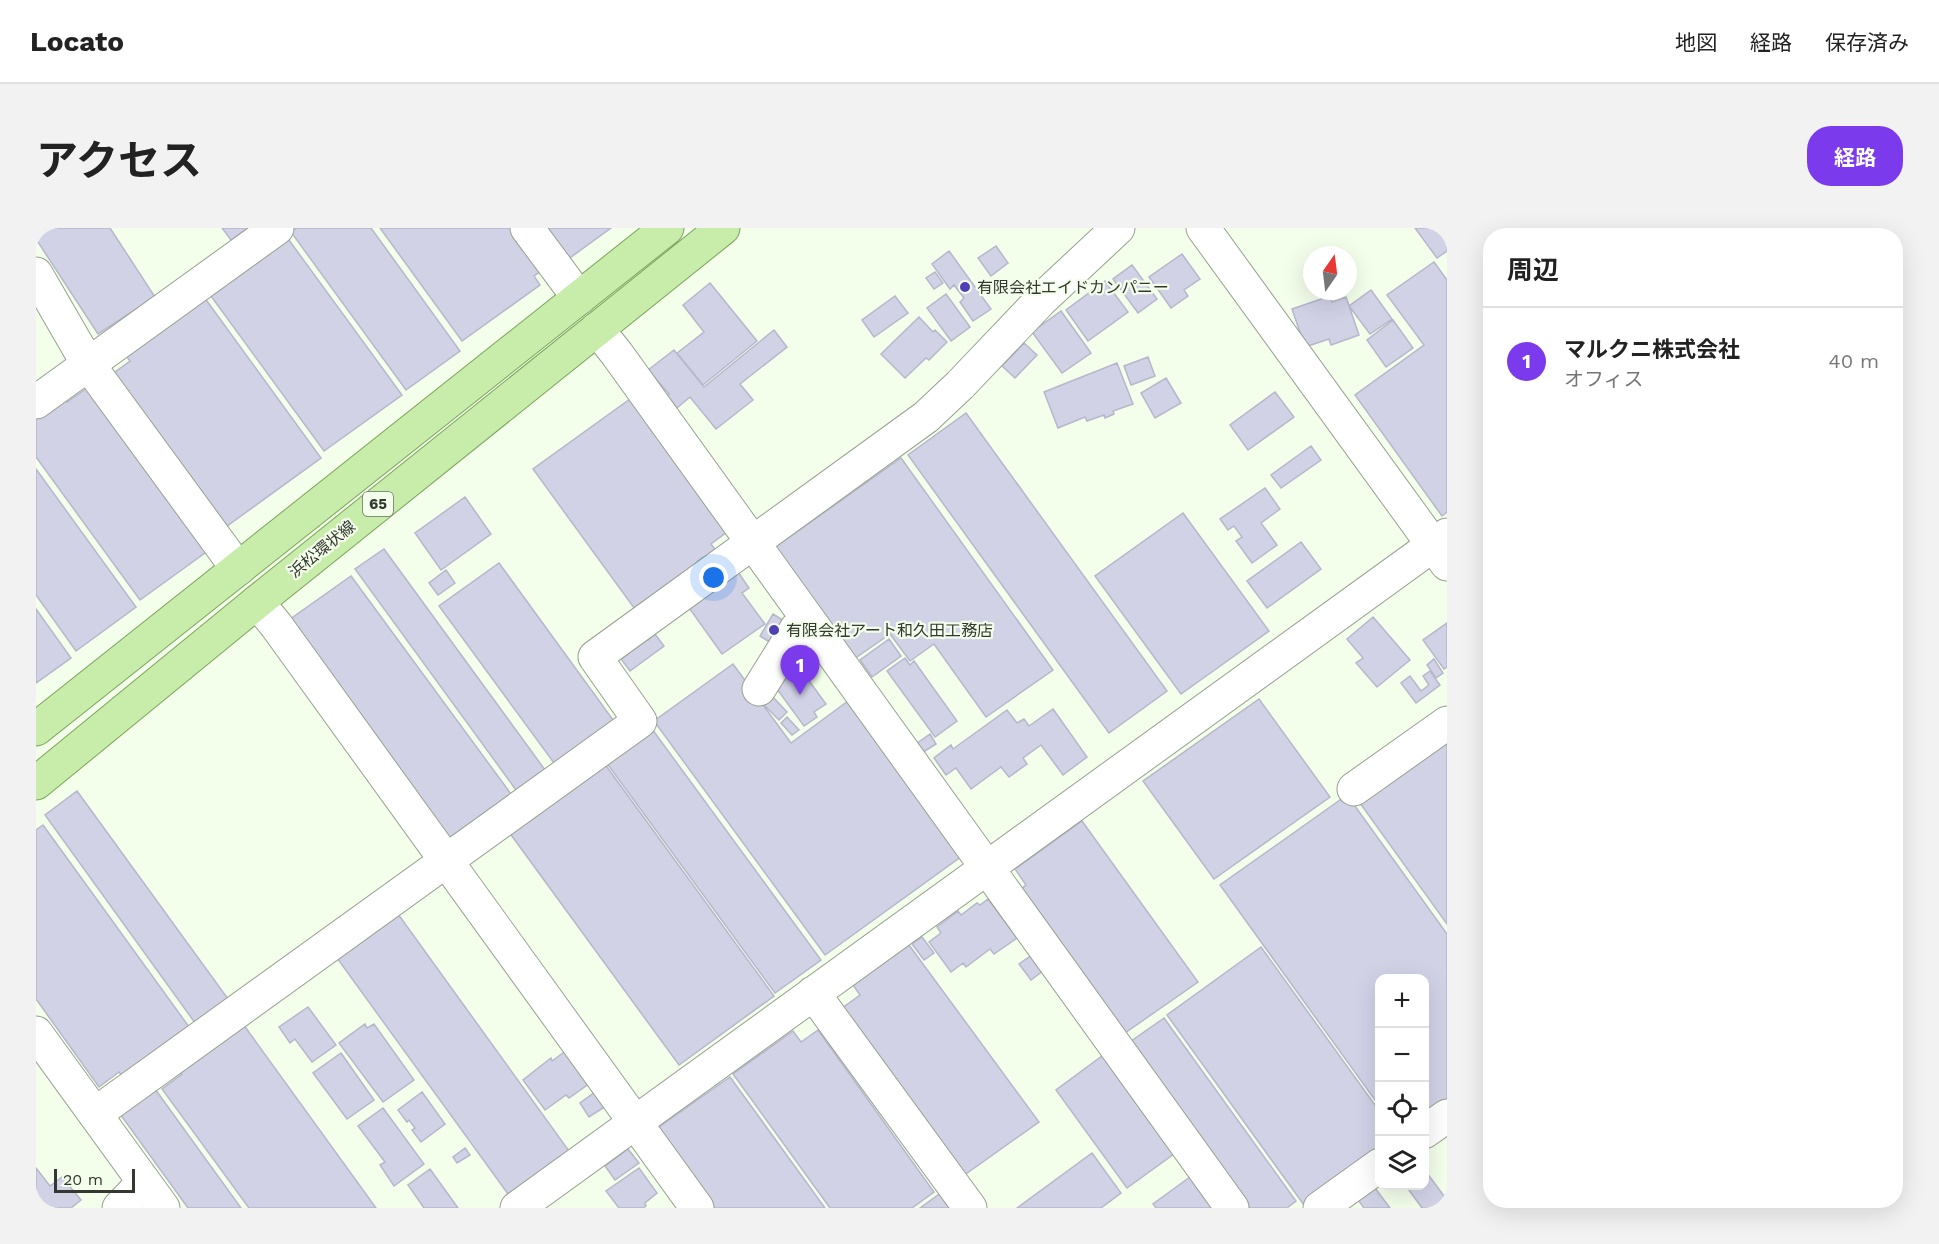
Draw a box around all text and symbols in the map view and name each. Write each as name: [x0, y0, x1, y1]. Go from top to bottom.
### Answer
text: Locato: [30, 25, 124, 58]
text: 地図: [1675, 30, 1717, 55]
text: 経路: [1750, 30, 1792, 55]
text: 保存済み: [1825, 30, 1909, 55]
button: 経路: [1807, 126, 1903, 186]
text: アクセス: [36, 136, 202, 185]
north arrow: [1303, 246, 1357, 300]
text: 周辺: [1507, 255, 1559, 285]
place label: 有限会社エイドカンパニー: [977, 278, 1169, 297]
marker: 有限会社エイドカンパニー: [958, 280, 972, 294]
text: マルクニ株式会社: [1564, 337, 1740, 362]
text: 1: [1522, 349, 1531, 373]
text: 40 m: [1828, 349, 1879, 373]
text: オフィス: [1564, 367, 1644, 391]
road number: 65: [363, 492, 393, 516]
street label: 浜松環状線: [285, 516, 359, 582]
your location: [699, 563, 728, 592]
place label: 有限会社アート和久田工務店: [786, 621, 993, 640]
marker: 有限会社アート和久田工務店: [767, 623, 781, 637]
pin: 1: [780, 646, 819, 695]
map controls: [1375, 974, 1429, 1190]
button: +: [1375, 974, 1429, 1028]
button: −: [1375, 1028, 1429, 1082]
button: locate: [1375, 1082, 1429, 1136]
button: layers: [1375, 1136, 1429, 1190]
scale bar: [54, 1166, 135, 1194]
text: 20 m: [63, 1170, 103, 1189]

